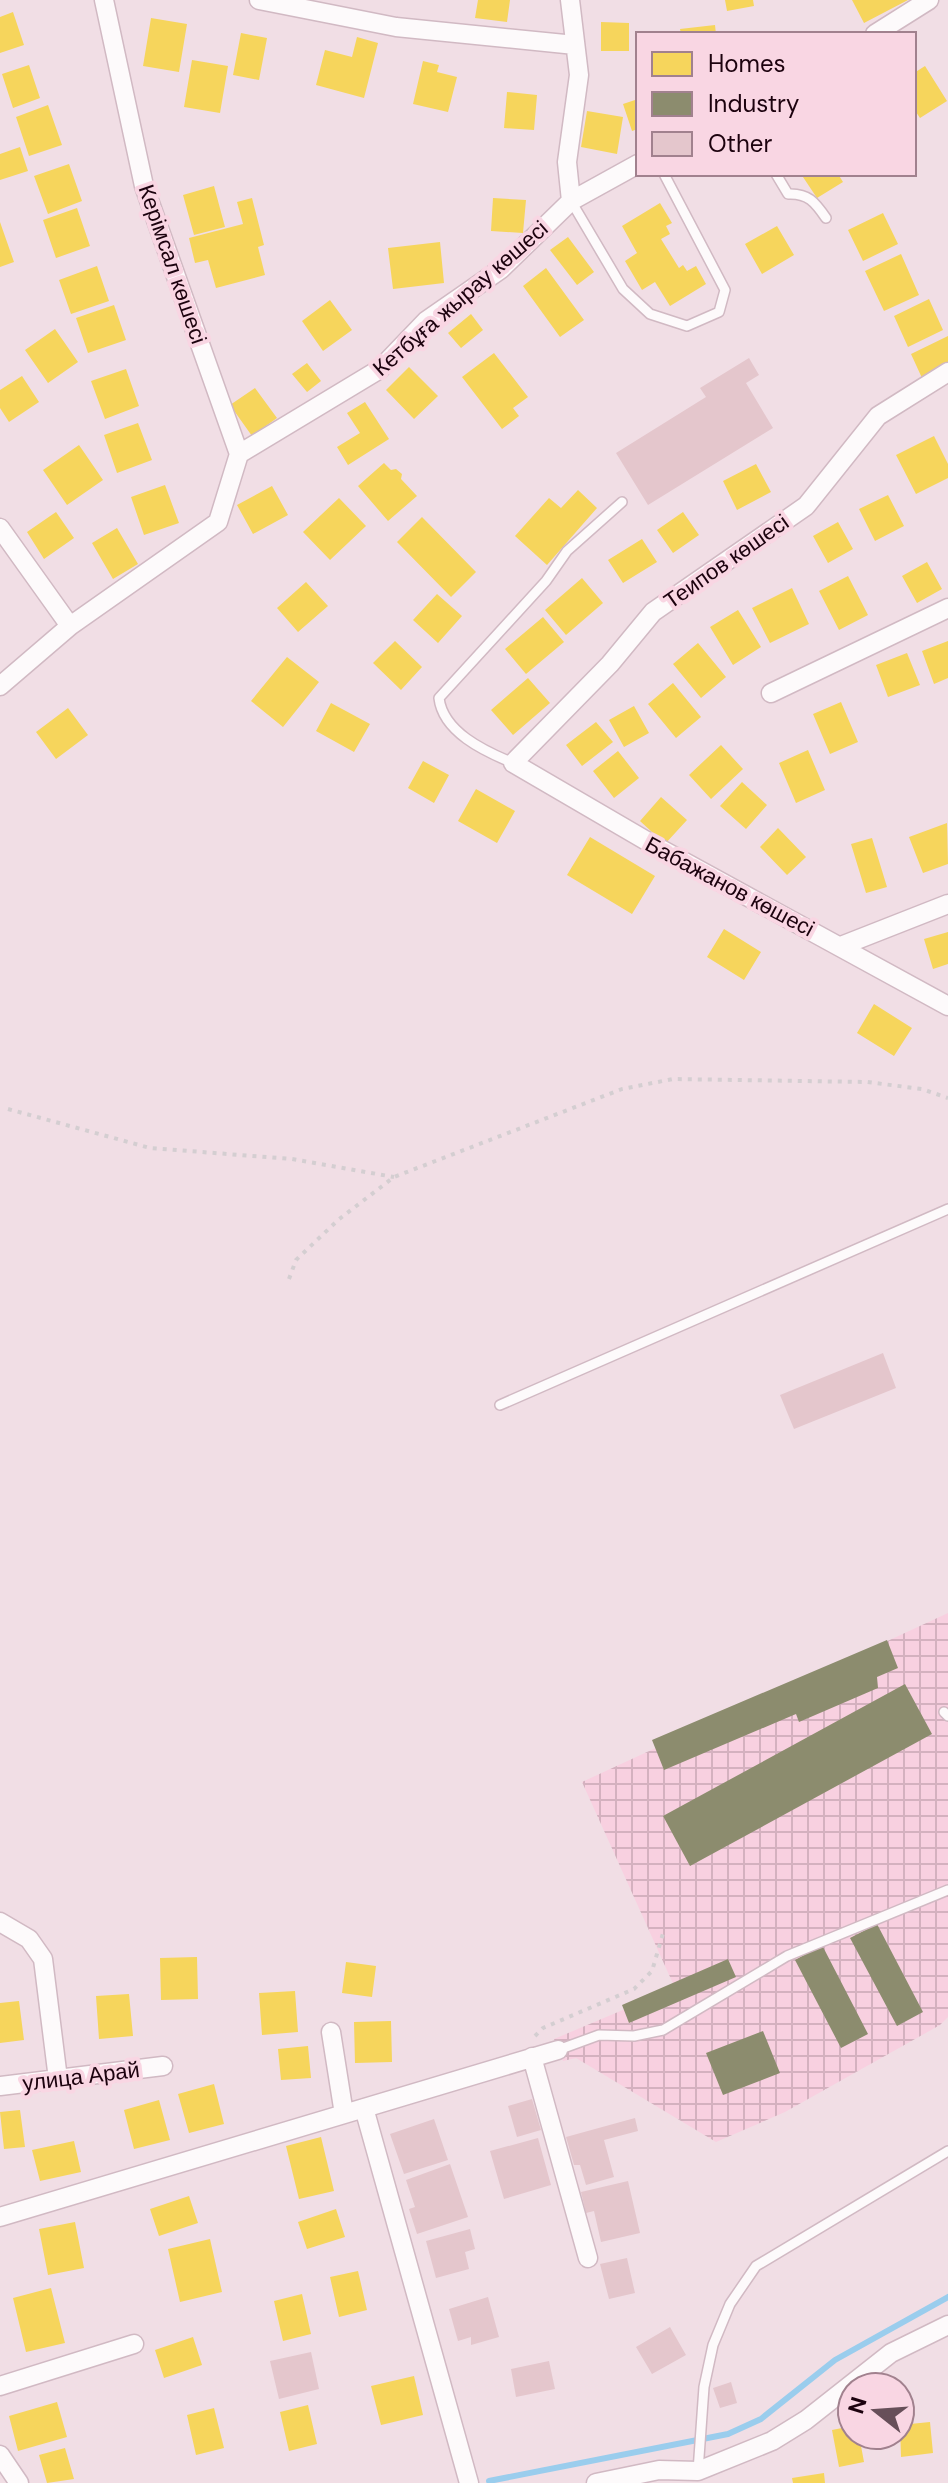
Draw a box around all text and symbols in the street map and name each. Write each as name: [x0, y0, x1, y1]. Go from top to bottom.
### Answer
legend: [636, 32, 916, 176]
text: Homes: [708, 48, 786, 79]
text: Industry: [708, 88, 799, 119]
text: Other: [708, 128, 772, 159]
street label: Керімсал көшесі: [132, 181, 213, 348]
street label: Кетбұға жырау көшесі: [367, 214, 554, 383]
street label: Теипов көшесі: [658, 508, 794, 615]
street label: Бабажанов көшесі: [640, 830, 819, 943]
street label: улица Арай: [21, 2055, 141, 2098]
north arrow: [836, 2371, 916, 2451]
text: N: [841, 2393, 874, 2417]

